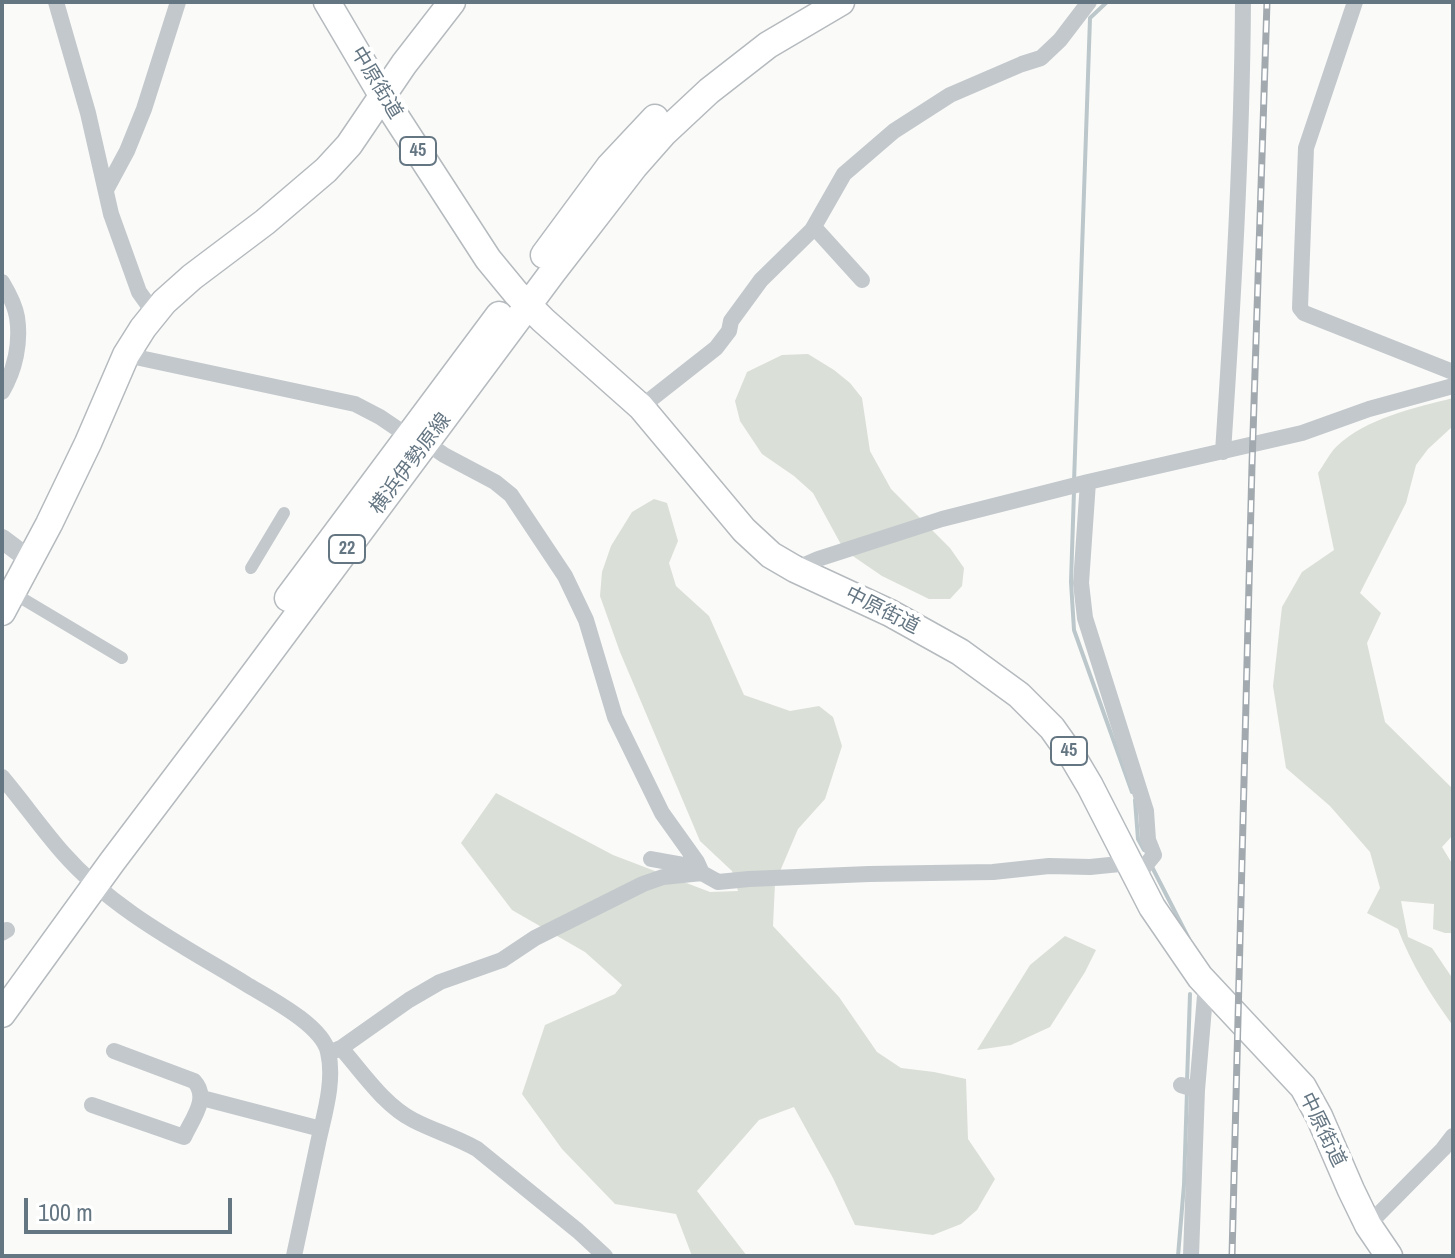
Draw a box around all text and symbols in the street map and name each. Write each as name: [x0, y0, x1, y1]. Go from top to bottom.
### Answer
street label: 中原街道: [345, 43, 407, 123]
road number: 45: [400, 137, 436, 165]
street label: 横浜伊勢原線: [365, 409, 457, 519]
road number: 22: [329, 535, 365, 563]
street label: 中原街道: [841, 582, 923, 640]
road number: 45: [1051, 737, 1087, 765]
street label: 中原街道: [1294, 1089, 1350, 1171]
scale bar: [28, 1182, 236, 1232]
text: 100 m: [38, 1196, 93, 1228]

